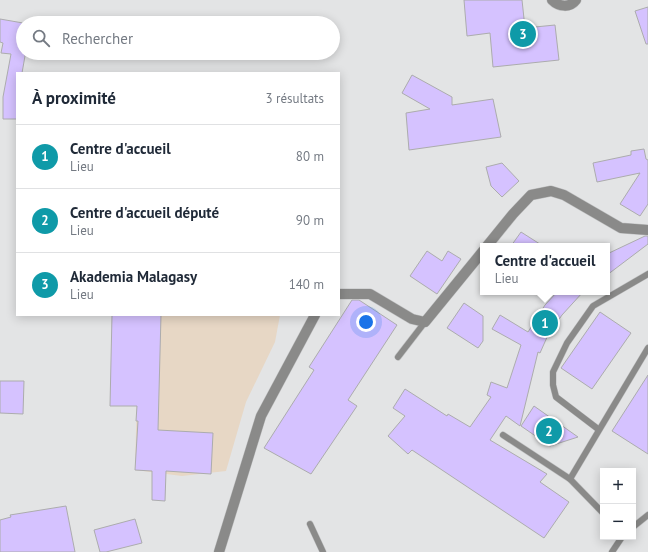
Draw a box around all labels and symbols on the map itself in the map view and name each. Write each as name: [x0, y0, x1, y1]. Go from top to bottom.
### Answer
pin: 3: [510, 19, 536, 49]
pin: 1: [532, 308, 558, 338]
your location: [356, 312, 376, 332]
pin: 2: [536, 416, 562, 446]

